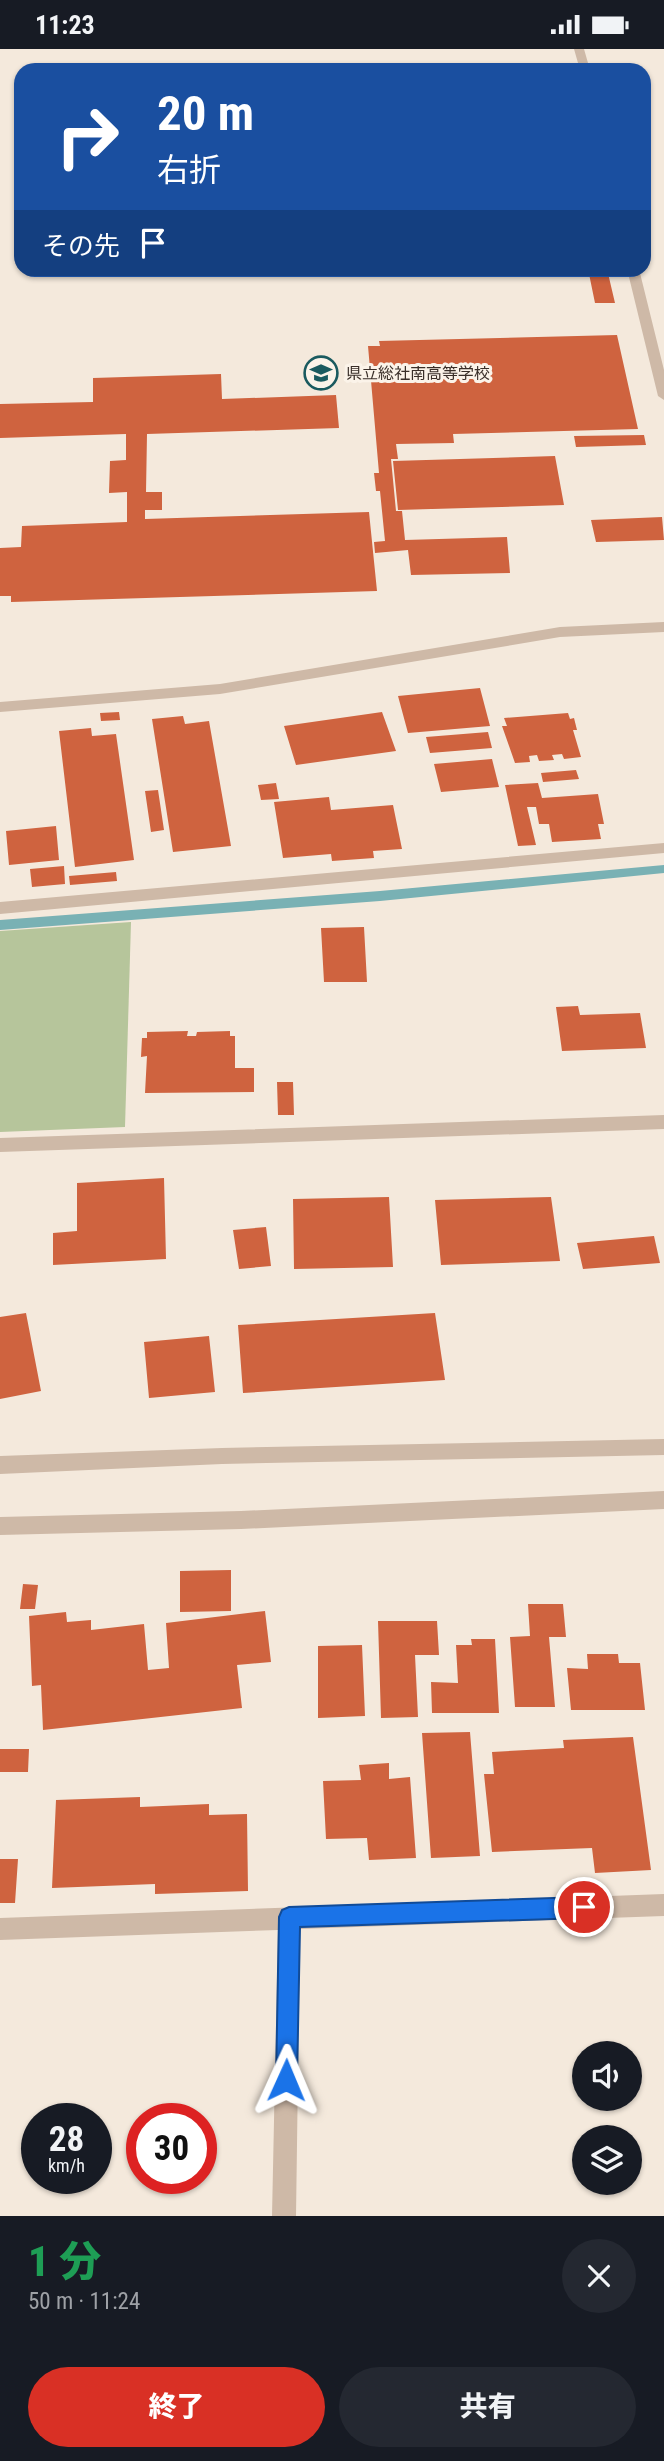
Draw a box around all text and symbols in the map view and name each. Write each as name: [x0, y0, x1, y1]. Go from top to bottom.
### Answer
text: 11:23: [35, 10, 95, 40]
text: 20 m: [157, 85, 254, 142]
icon: right: [42, 91, 133, 182]
text: 右折: [157, 151, 221, 189]
icon: arrive: [134, 224, 172, 262]
text: その先: [42, 231, 120, 261]
school or university icon: 県立総社南高等学校: [302, 354, 340, 392]
place label: 県立総社南高等学校: [346, 364, 490, 383]
pin: [554, 1877, 614, 1937]
icon: arrive: [565, 1888, 603, 1926]
map controls: [572, 2041, 642, 2195]
button: sound: [572, 2041, 642, 2111]
position arrow: [249, 2043, 323, 2117]
speed limit sign: 30: [126, 2103, 217, 2194]
text: 28: [49, 2119, 84, 2160]
button: layers: [572, 2125, 642, 2195]
text: km/h: [48, 2155, 85, 2176]
text: 1 分: [28, 2237, 101, 2286]
button: close: [562, 2239, 636, 2313]
text: 50 m · 11:24: [28, 2288, 140, 2315]
button: 終了: [28, 2367, 325, 2447]
button: 共有: [339, 2367, 636, 2447]

